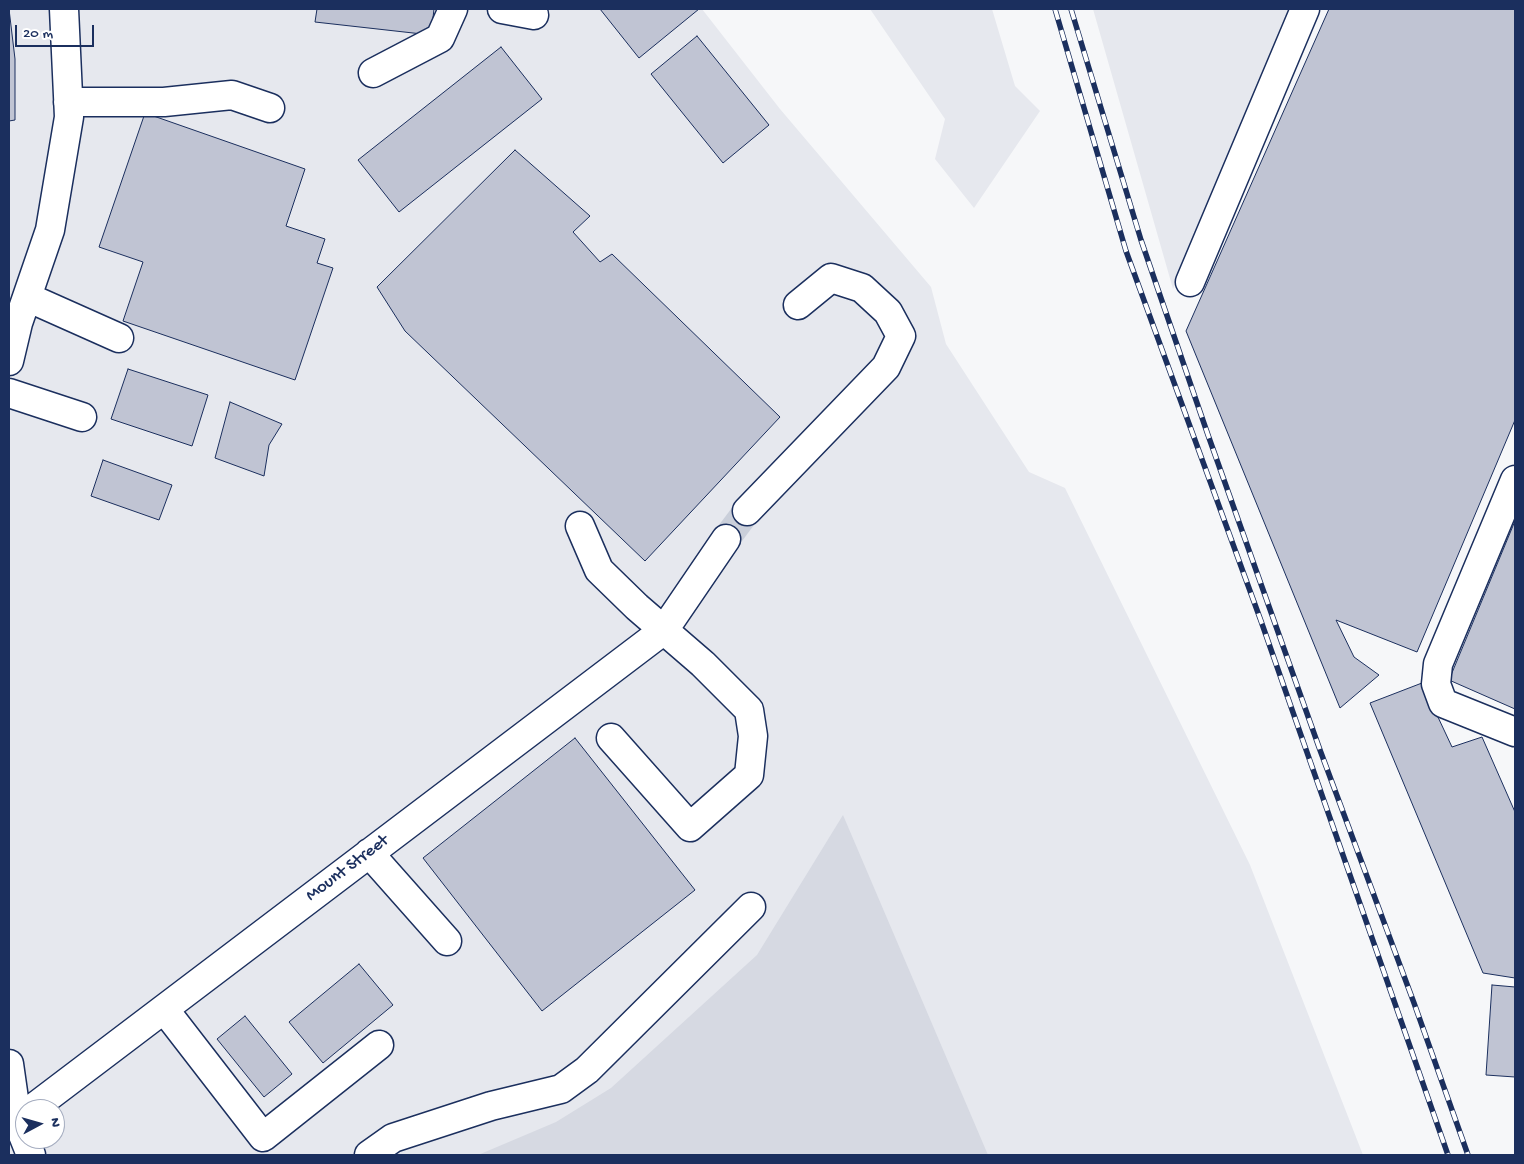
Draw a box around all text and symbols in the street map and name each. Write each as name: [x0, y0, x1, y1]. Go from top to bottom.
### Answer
scale bar: [18, 15, 96, 47]
text: 20 m: [23, 25, 53, 43]
street label: Mount Street: [302, 831, 394, 907]
north arrow: [15, 1099, 65, 1149]
text: N: [45, 1117, 63, 1128]

